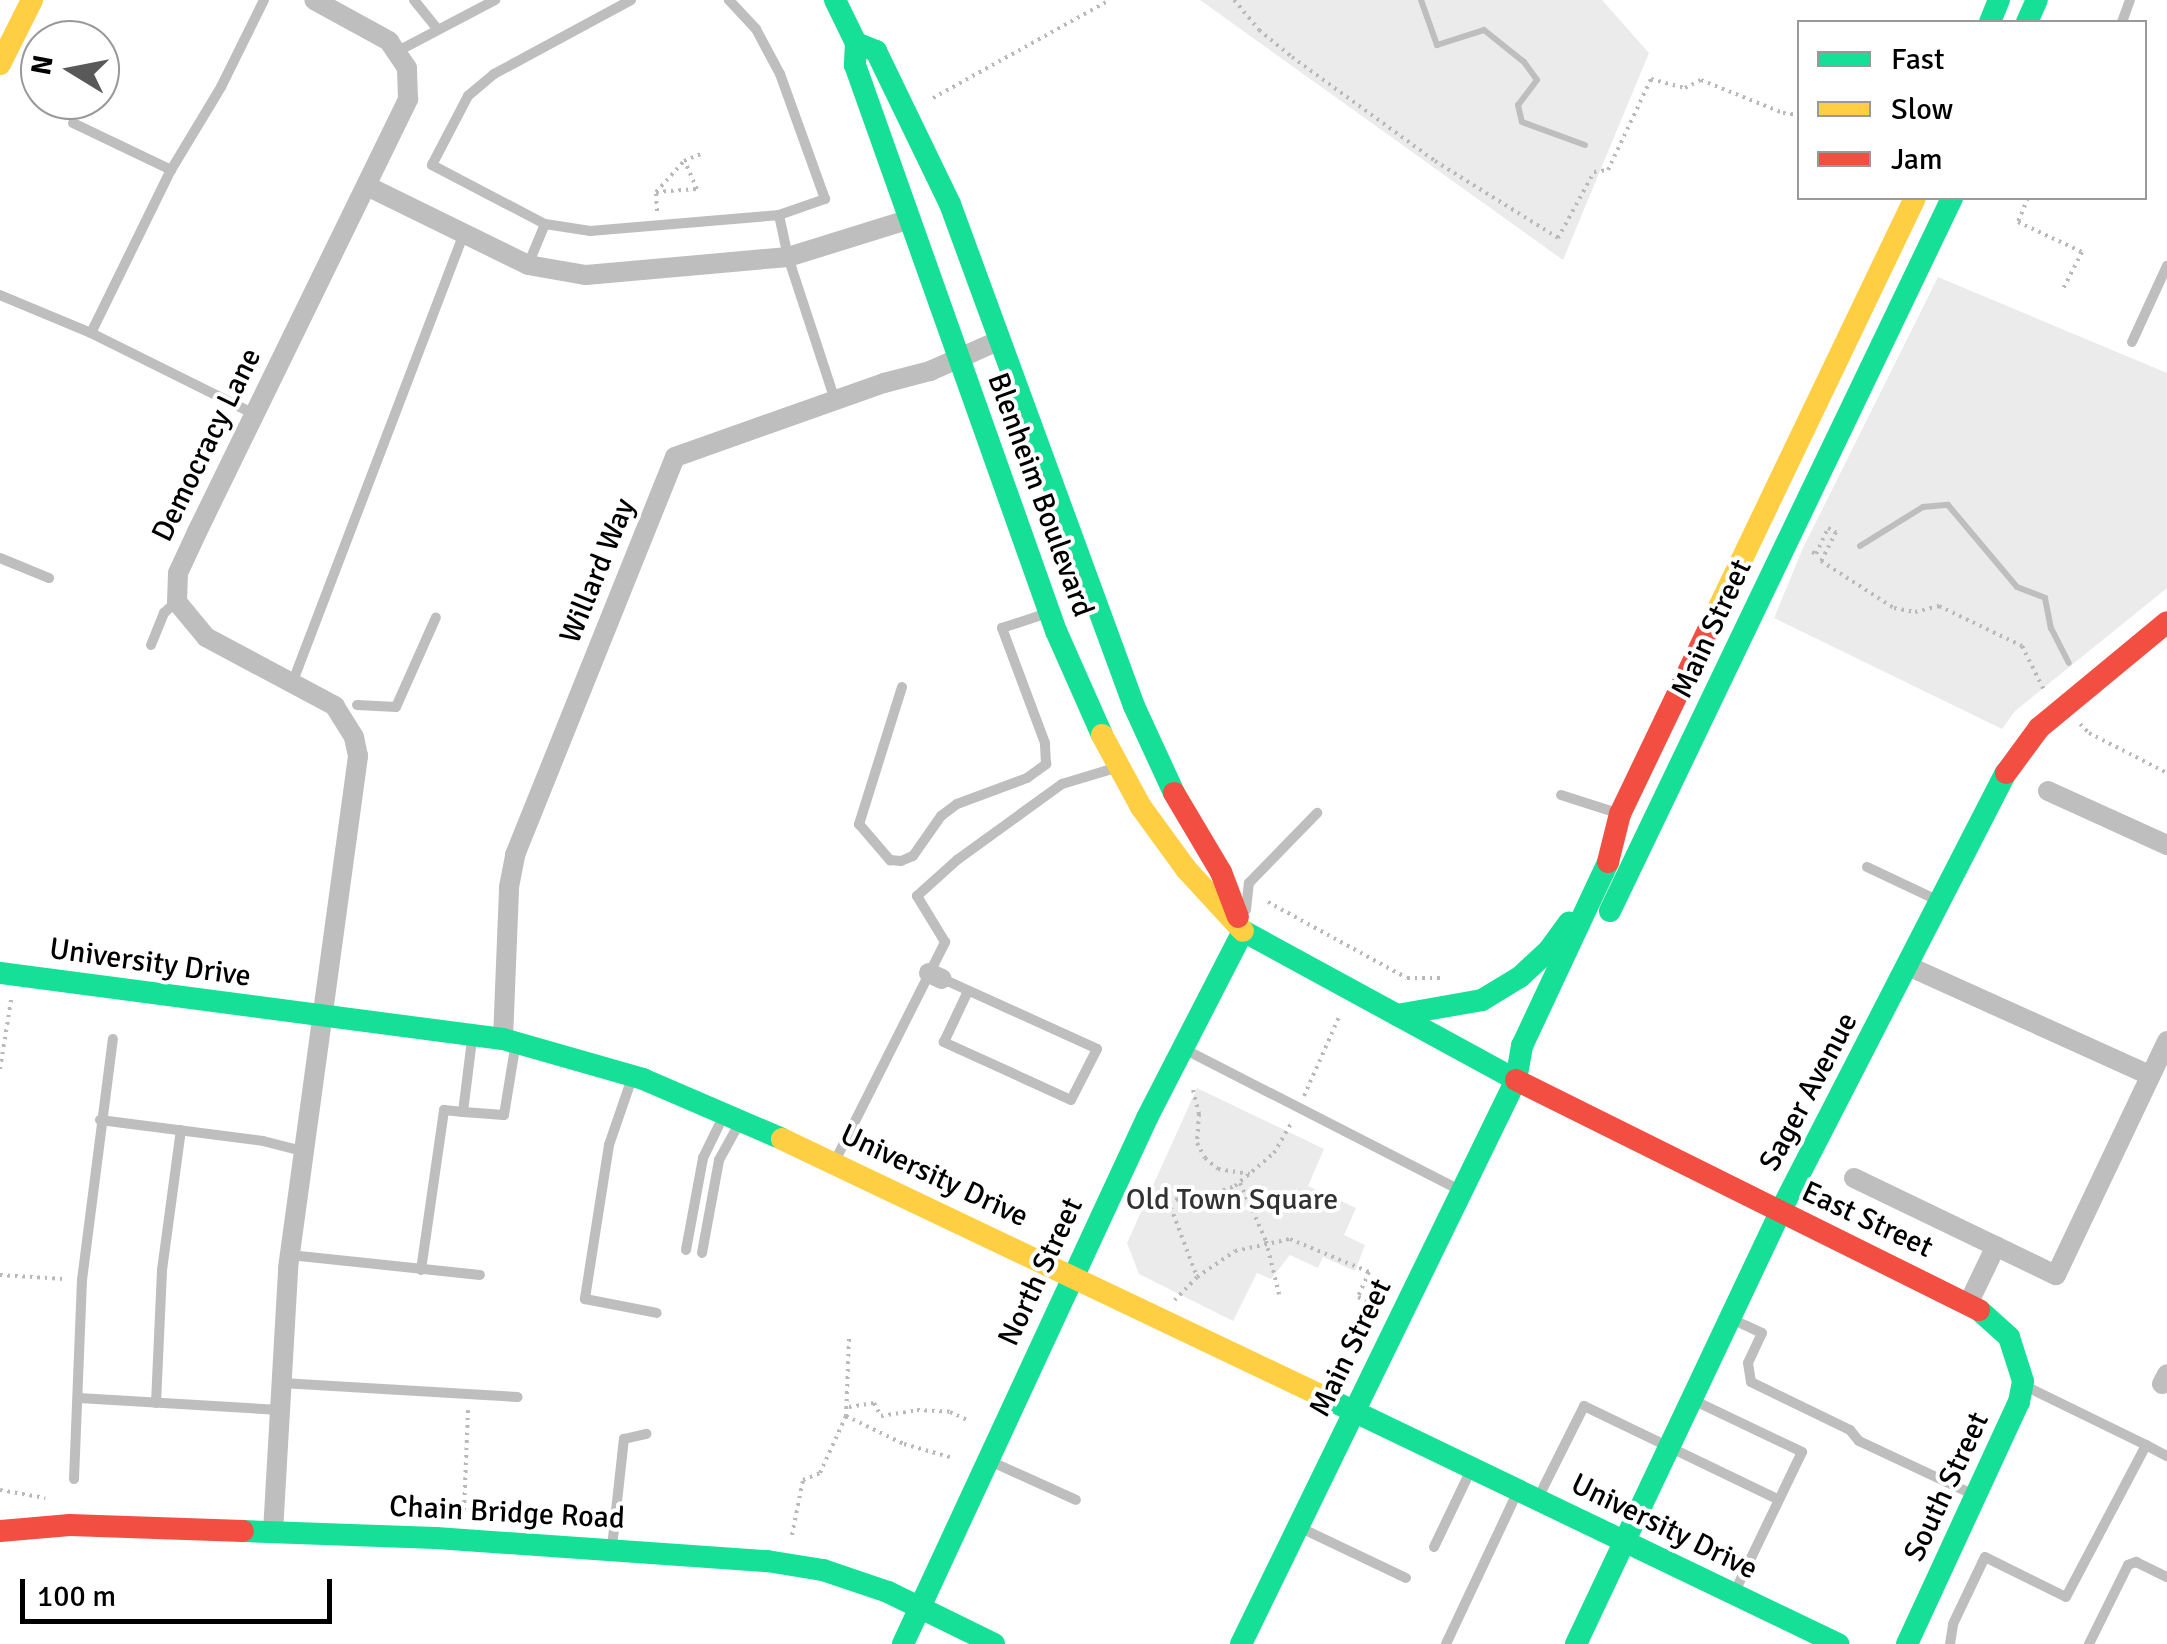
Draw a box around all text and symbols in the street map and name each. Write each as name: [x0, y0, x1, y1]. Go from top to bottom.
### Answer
north arrow: [20, 20, 120, 120]
legend: [1797, 20, 2147, 200]
text: Fast: [1891, 41, 1944, 78]
text: N: [24, 53, 61, 78]
text: Slow: [1891, 91, 1953, 128]
text: Jam: [1891, 141, 1943, 178]
street label: Democracy Lane: [145, 342, 269, 548]
street label: Blenheim Boulevard: [979, 368, 1101, 622]
street label: Willard Way: [553, 493, 643, 649]
street label: Main Street: [1664, 554, 1760, 704]
street label: University Drive: [47, 931, 253, 995]
street label: Sager Avenue: [1752, 1007, 1866, 1177]
street label: University Drive: [834, 1117, 1034, 1235]
street label: East Street: [1796, 1174, 1938, 1266]
park label: Old Town Square: [1126, 1182, 1338, 1218]
street label: North Street: [991, 1192, 1091, 1352]
street label: Main Street: [1302, 1273, 1400, 1423]
street label: South Street: [1897, 1407, 1997, 1567]
street label: University Drive: [1565, 1466, 1763, 1588]
street label: Chain Bridge Road: [388, 1489, 626, 1537]
scale bar: [25, 1559, 338, 1621]
text: 100 m: [37, 1578, 116, 1615]

